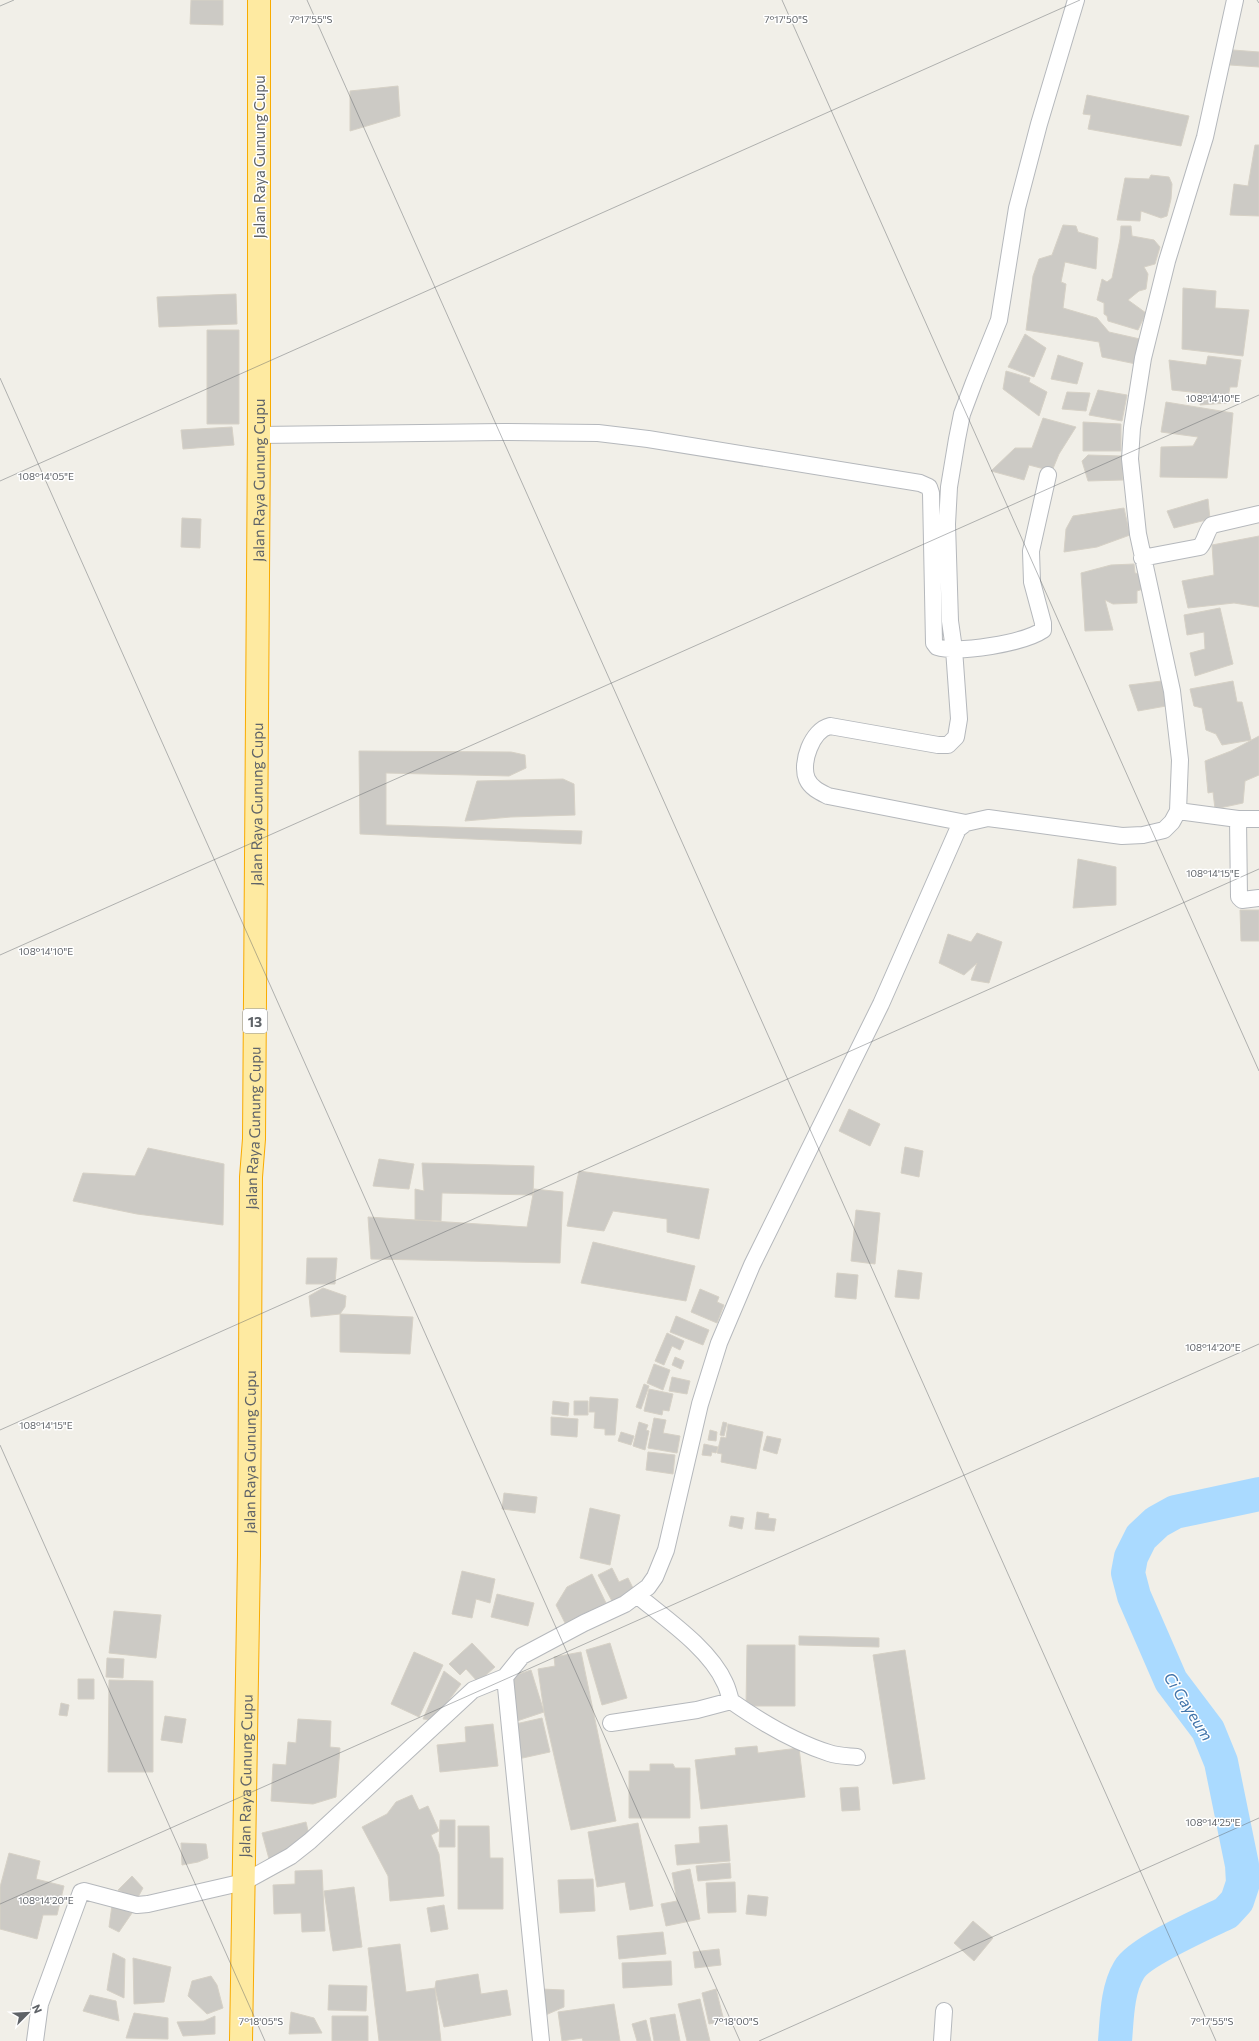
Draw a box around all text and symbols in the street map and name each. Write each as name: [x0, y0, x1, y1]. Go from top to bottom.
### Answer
text: 7°17'55"S: [290, 13, 332, 25]
text: 7°17'50"S: [764, 13, 808, 25]
street label: Jalan Raya Gunung Cupu: [250, 75, 268, 239]
text: 108°14'10"E: [1186, 392, 1240, 404]
street label: Jalan Raya Gunung Cupu: [249, 399, 268, 562]
text: 108°14'05"E: [18, 470, 74, 482]
street label: Jalan Raya Gunung Cupu: [247, 722, 266, 886]
text: 108°14'15"E: [1186, 867, 1240, 879]
text: 108°14'10"E: [19, 945, 73, 957]
road number: 13: [243, 1009, 267, 1033]
street label: Jalan Raya Gunung Cupu: [242, 1046, 264, 1210]
text: 108°14'20"E: [1185, 1341, 1241, 1353]
street label: Jalan Raya Gunung Cupu: [240, 1370, 259, 1534]
text: 108°14'15"E: [19, 1419, 73, 1431]
water label: Ci Gayeum: [1160, 1668, 1218, 1744]
street label: Jalan Raya Gunung Cupu: [235, 1694, 256, 1858]
text: 108°14'25"E: [1186, 1816, 1240, 1828]
text: 108°14'20"E: [18, 1894, 74, 1906]
north arrow: [8, 1993, 48, 2033]
text: N: [30, 2002, 45, 2015]
text: 7°18'05"S: [239, 2015, 283, 2027]
text: 7°18'00"S: [713, 2015, 759, 2027]
text: 7°17'55"S: [1191, 2015, 1233, 2027]

